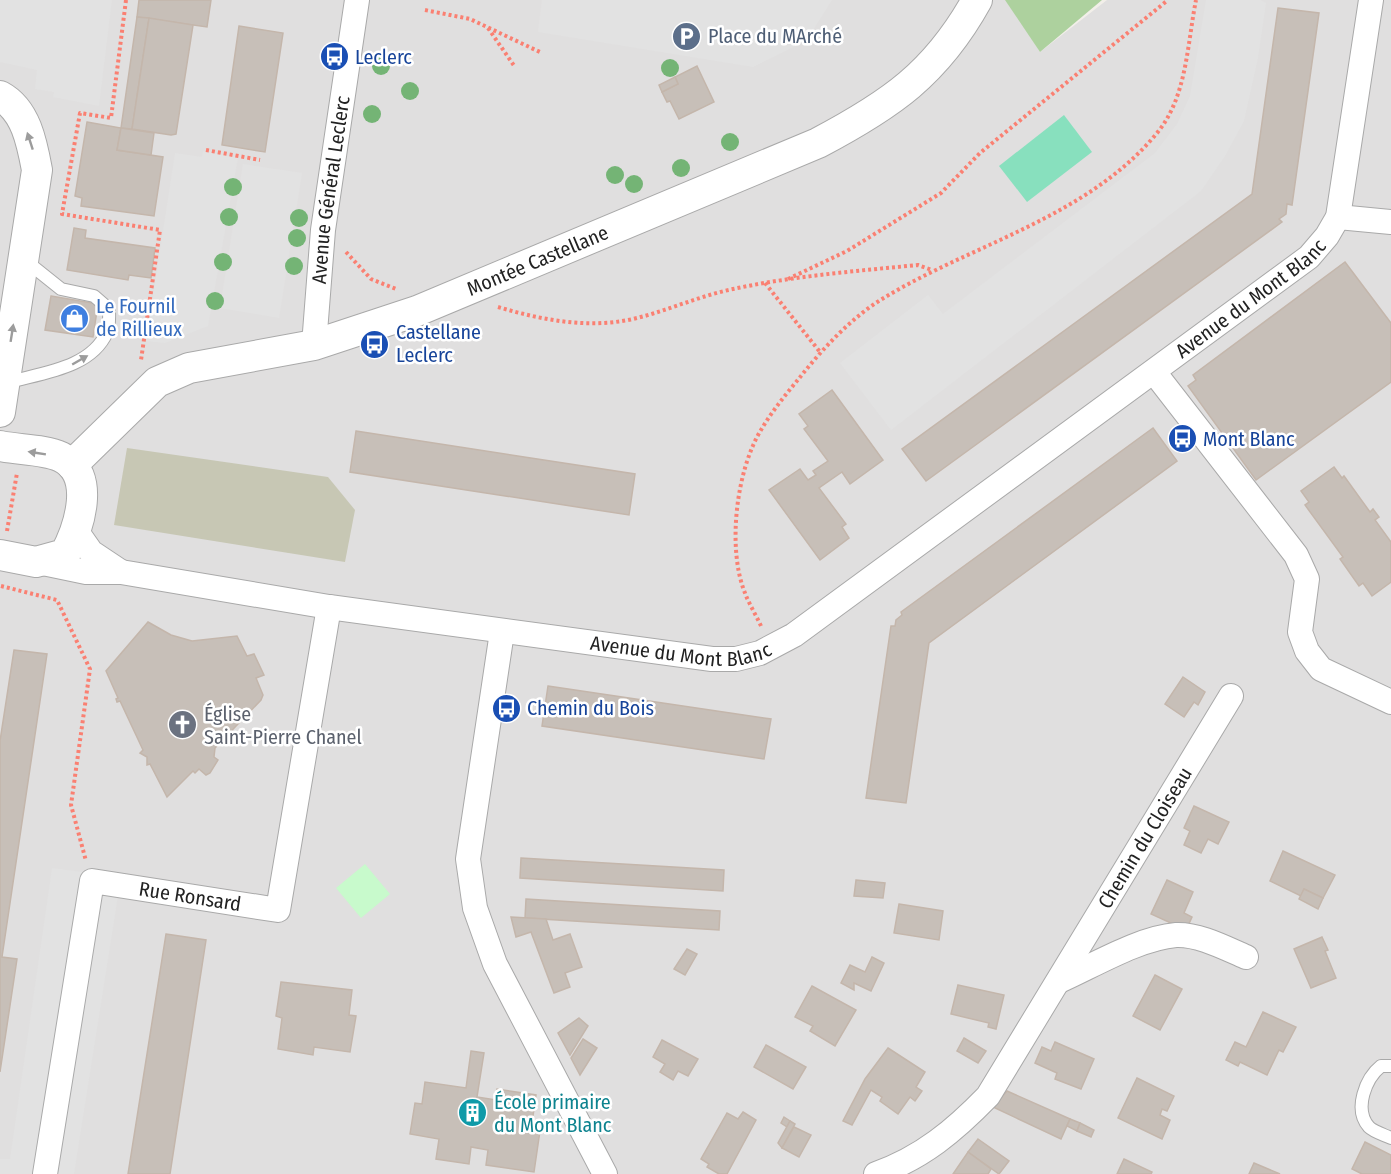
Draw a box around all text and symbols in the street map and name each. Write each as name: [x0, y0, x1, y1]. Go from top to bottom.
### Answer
parking icon: Place du MArché: [671, 20, 703, 52]
place label: Place du MArché: [708, 24, 842, 48]
bus stop icon: Leclerc: [318, 41, 350, 73]
place label: Leclerc: [355, 45, 412, 69]
street label: Avenue Général Leclerc: [307, 94, 355, 285]
one-way arrow: [25, 132, 34, 150]
street label: Montée Castellane: [463, 220, 612, 301]
street label: Avenue du Mont Blanc: [1171, 234, 1331, 363]
place label: Le Fournil de Rillieux: [96, 294, 182, 341]
shop icon: Le Fournil de Rillieux: [59, 302, 91, 334]
place label: Castellane Leclerc: [396, 320, 481, 367]
one-way arrow: [8, 323, 17, 342]
bus stop icon: Castellane Leclerc: [359, 328, 391, 360]
one-way arrow: [72, 354, 88, 365]
bus stop icon: Mont Blanc: [1166, 423, 1198, 455]
place label: Mont Blanc: [1203, 427, 1295, 451]
one-way arrow: [28, 448, 47, 457]
street label: Avenue du Mont Blanc: [589, 631, 776, 671]
bus stop icon: Chemin du Bois: [490, 692, 522, 724]
place label: Chemin du Bois: [527, 696, 654, 720]
place label: Église Saint-Pierre Chanel: [204, 702, 362, 749]
church icon: Église Saint-Pierre Chanel: [167, 709, 199, 741]
street label: Chemin du Cloiseau: [1093, 763, 1197, 913]
street label: Rue Ronsard: [137, 876, 243, 916]
place label: École primaire du Mont Blanc: [494, 1090, 612, 1137]
building icon: École primaire du Mont Blanc: [457, 1097, 489, 1129]

